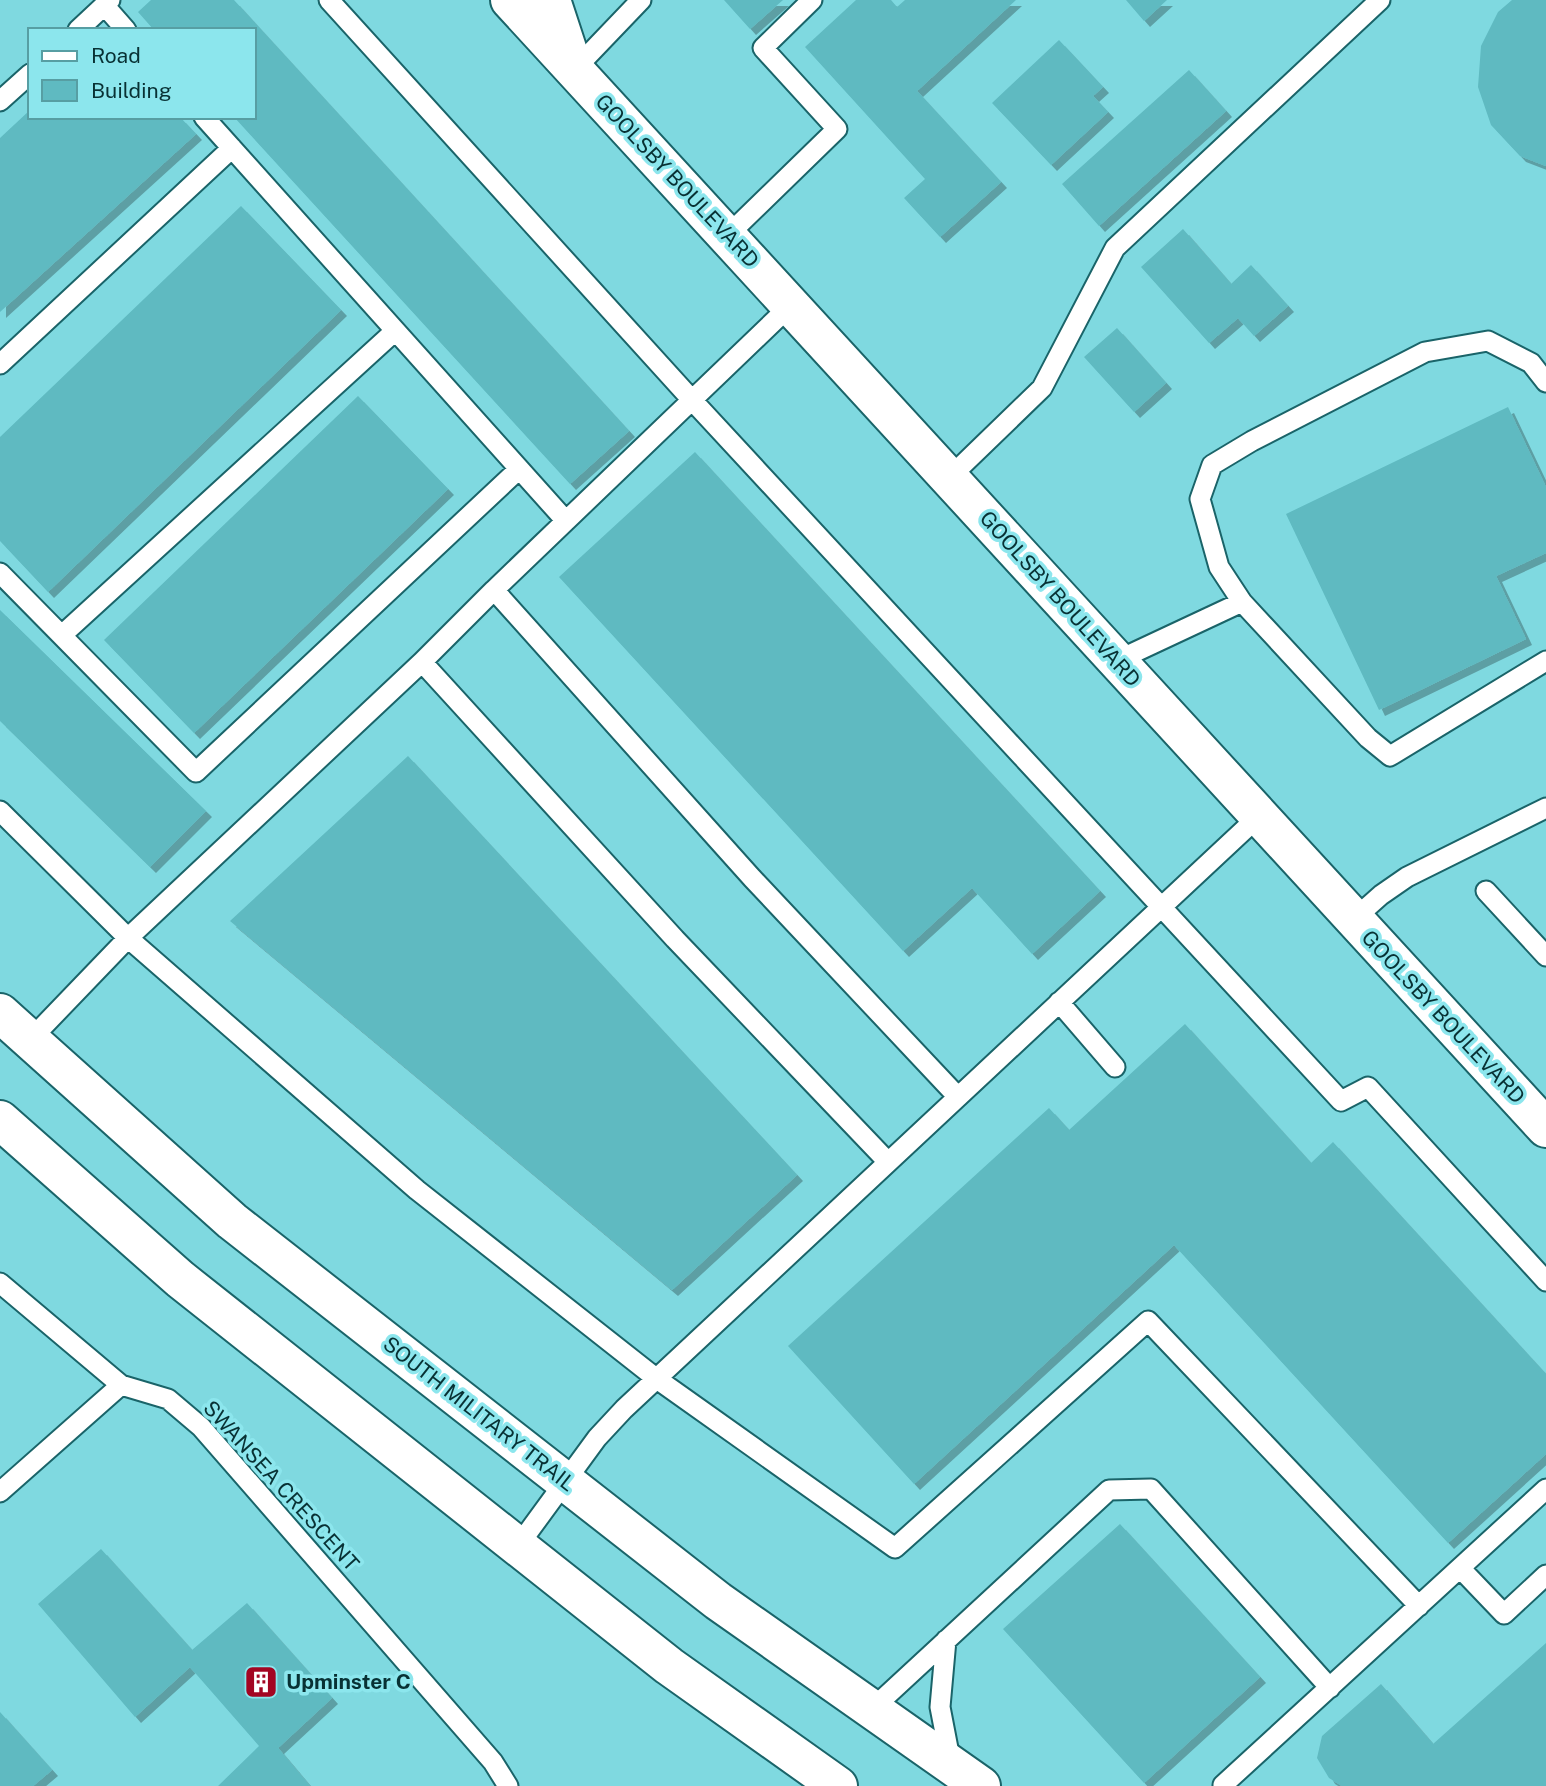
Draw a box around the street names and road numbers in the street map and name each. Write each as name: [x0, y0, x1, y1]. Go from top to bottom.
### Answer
street label: GOOLSBY BOULEVARD: [591, 89, 764, 273]
street label: GOOLSBY BOULEVARD: [975, 506, 1146, 692]
street label: GOOLSBY BOULEVARD: [1357, 925, 1530, 1109]
street label: SOUTH MILITARY TRAIL: [378, 1331, 580, 1496]
street label: SWANSEA CRESCENT: [198, 1395, 364, 1576]

